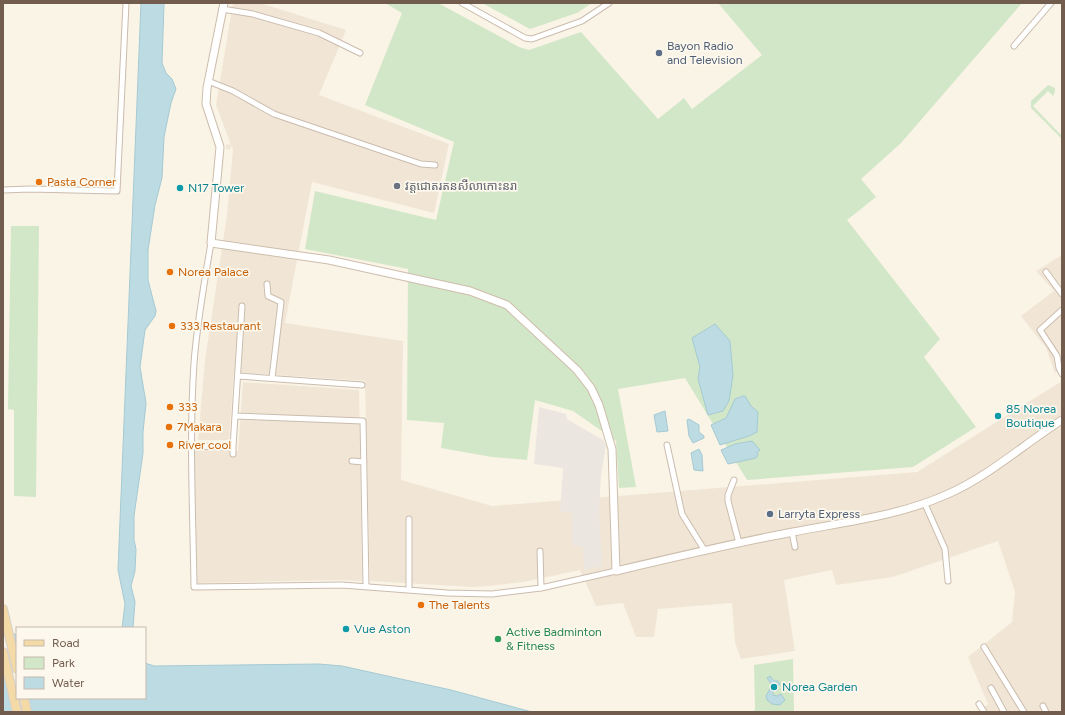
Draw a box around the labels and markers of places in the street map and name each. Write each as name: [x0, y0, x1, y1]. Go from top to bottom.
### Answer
place label: Bayon Radio and Television: [667, 39, 743, 67]
marker: Bayon Radio and Television: [654, 48, 664, 58]
place label: Pasta Corner: [47, 175, 116, 189]
marker: Pasta Corner: [34, 177, 44, 187]
place label: វត្តជោតរតនសីលាកោះនរា: [405, 179, 517, 193]
place label: N17 Tower: [188, 181, 244, 195]
marker: វត្តជោតរតនសីលាកោះនរា: [392, 181, 402, 191]
marker: N17 Tower: [175, 183, 185, 193]
place label: Norea Palace: [178, 265, 249, 279]
marker: Norea Palace: [165, 267, 175, 277]
place label: 333 Restaurant: [180, 319, 261, 333]
marker: 333 Restaurant: [167, 321, 177, 331]
place label: 333: [178, 400, 198, 414]
marker: 333: [165, 402, 175, 412]
place label: 85 Norea Boutique: [1006, 402, 1056, 430]
marker: 85 Norea Boutique: [993, 411, 1003, 421]
place label: 7Makara: [177, 420, 222, 434]
marker: 7Makara: [164, 422, 174, 432]
place label: River cool: [178, 438, 231, 452]
marker: River cool: [165, 440, 175, 450]
place label: Larryta Express: [778, 507, 860, 521]
marker: Larryta Express: [765, 509, 775, 519]
place label: The Talents: [429, 598, 490, 612]
marker: The Talents: [416, 600, 426, 610]
place label: Vue Aston: [354, 622, 411, 636]
marker: Vue Aston: [341, 624, 351, 634]
place label: Active Badminton & Fitness: [506, 625, 602, 653]
marker: Active Badminton & Fitness: [493, 634, 503, 644]
place label: Norea Garden: [782, 680, 858, 694]
marker: Norea Garden: [769, 682, 779, 692]

